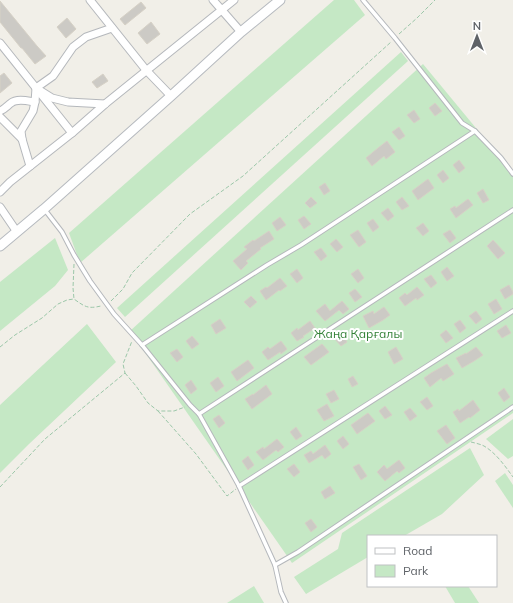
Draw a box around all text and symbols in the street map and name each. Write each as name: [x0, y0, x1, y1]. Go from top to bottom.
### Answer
north arrow: [457, 16, 497, 56]
text: N: [473, 19, 481, 33]
park label: Жаңа Қарғалы: [314, 326, 402, 341]
legend: [367, 535, 497, 587]
text: Road: [403, 543, 432, 558]
text: Park: [403, 563, 429, 578]

